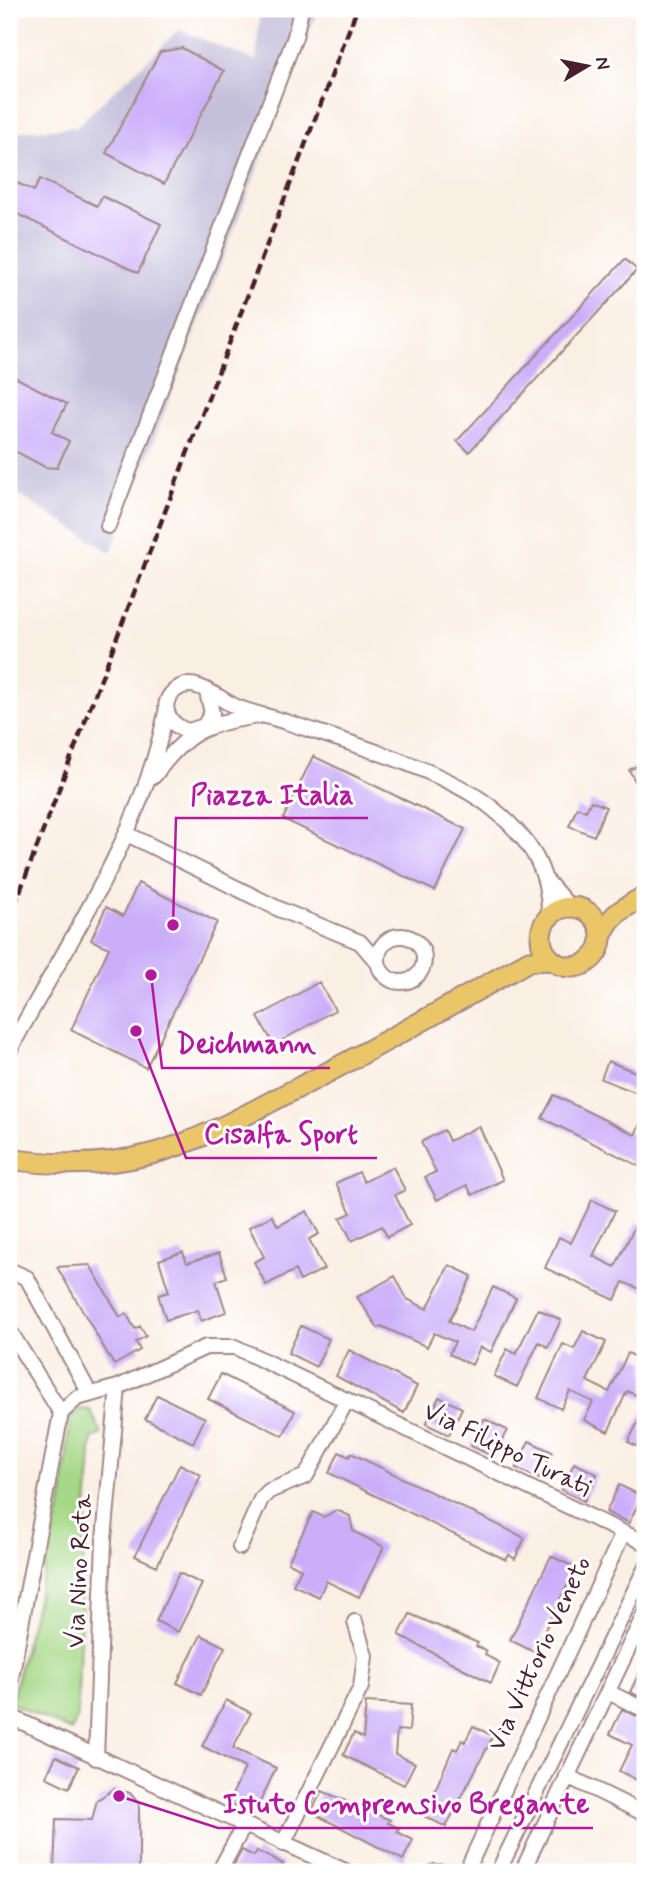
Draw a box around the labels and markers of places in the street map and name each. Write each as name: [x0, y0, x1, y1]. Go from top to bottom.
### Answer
callout: Piazza Italia: [176, 769, 368, 818]
callout: Deichmann: [162, 1019, 330, 1068]
callout: Cisalfa Sport: [186, 1109, 377, 1158]
callout: Istuto Comprensivo Bregante: [218, 1779, 593, 1828]

